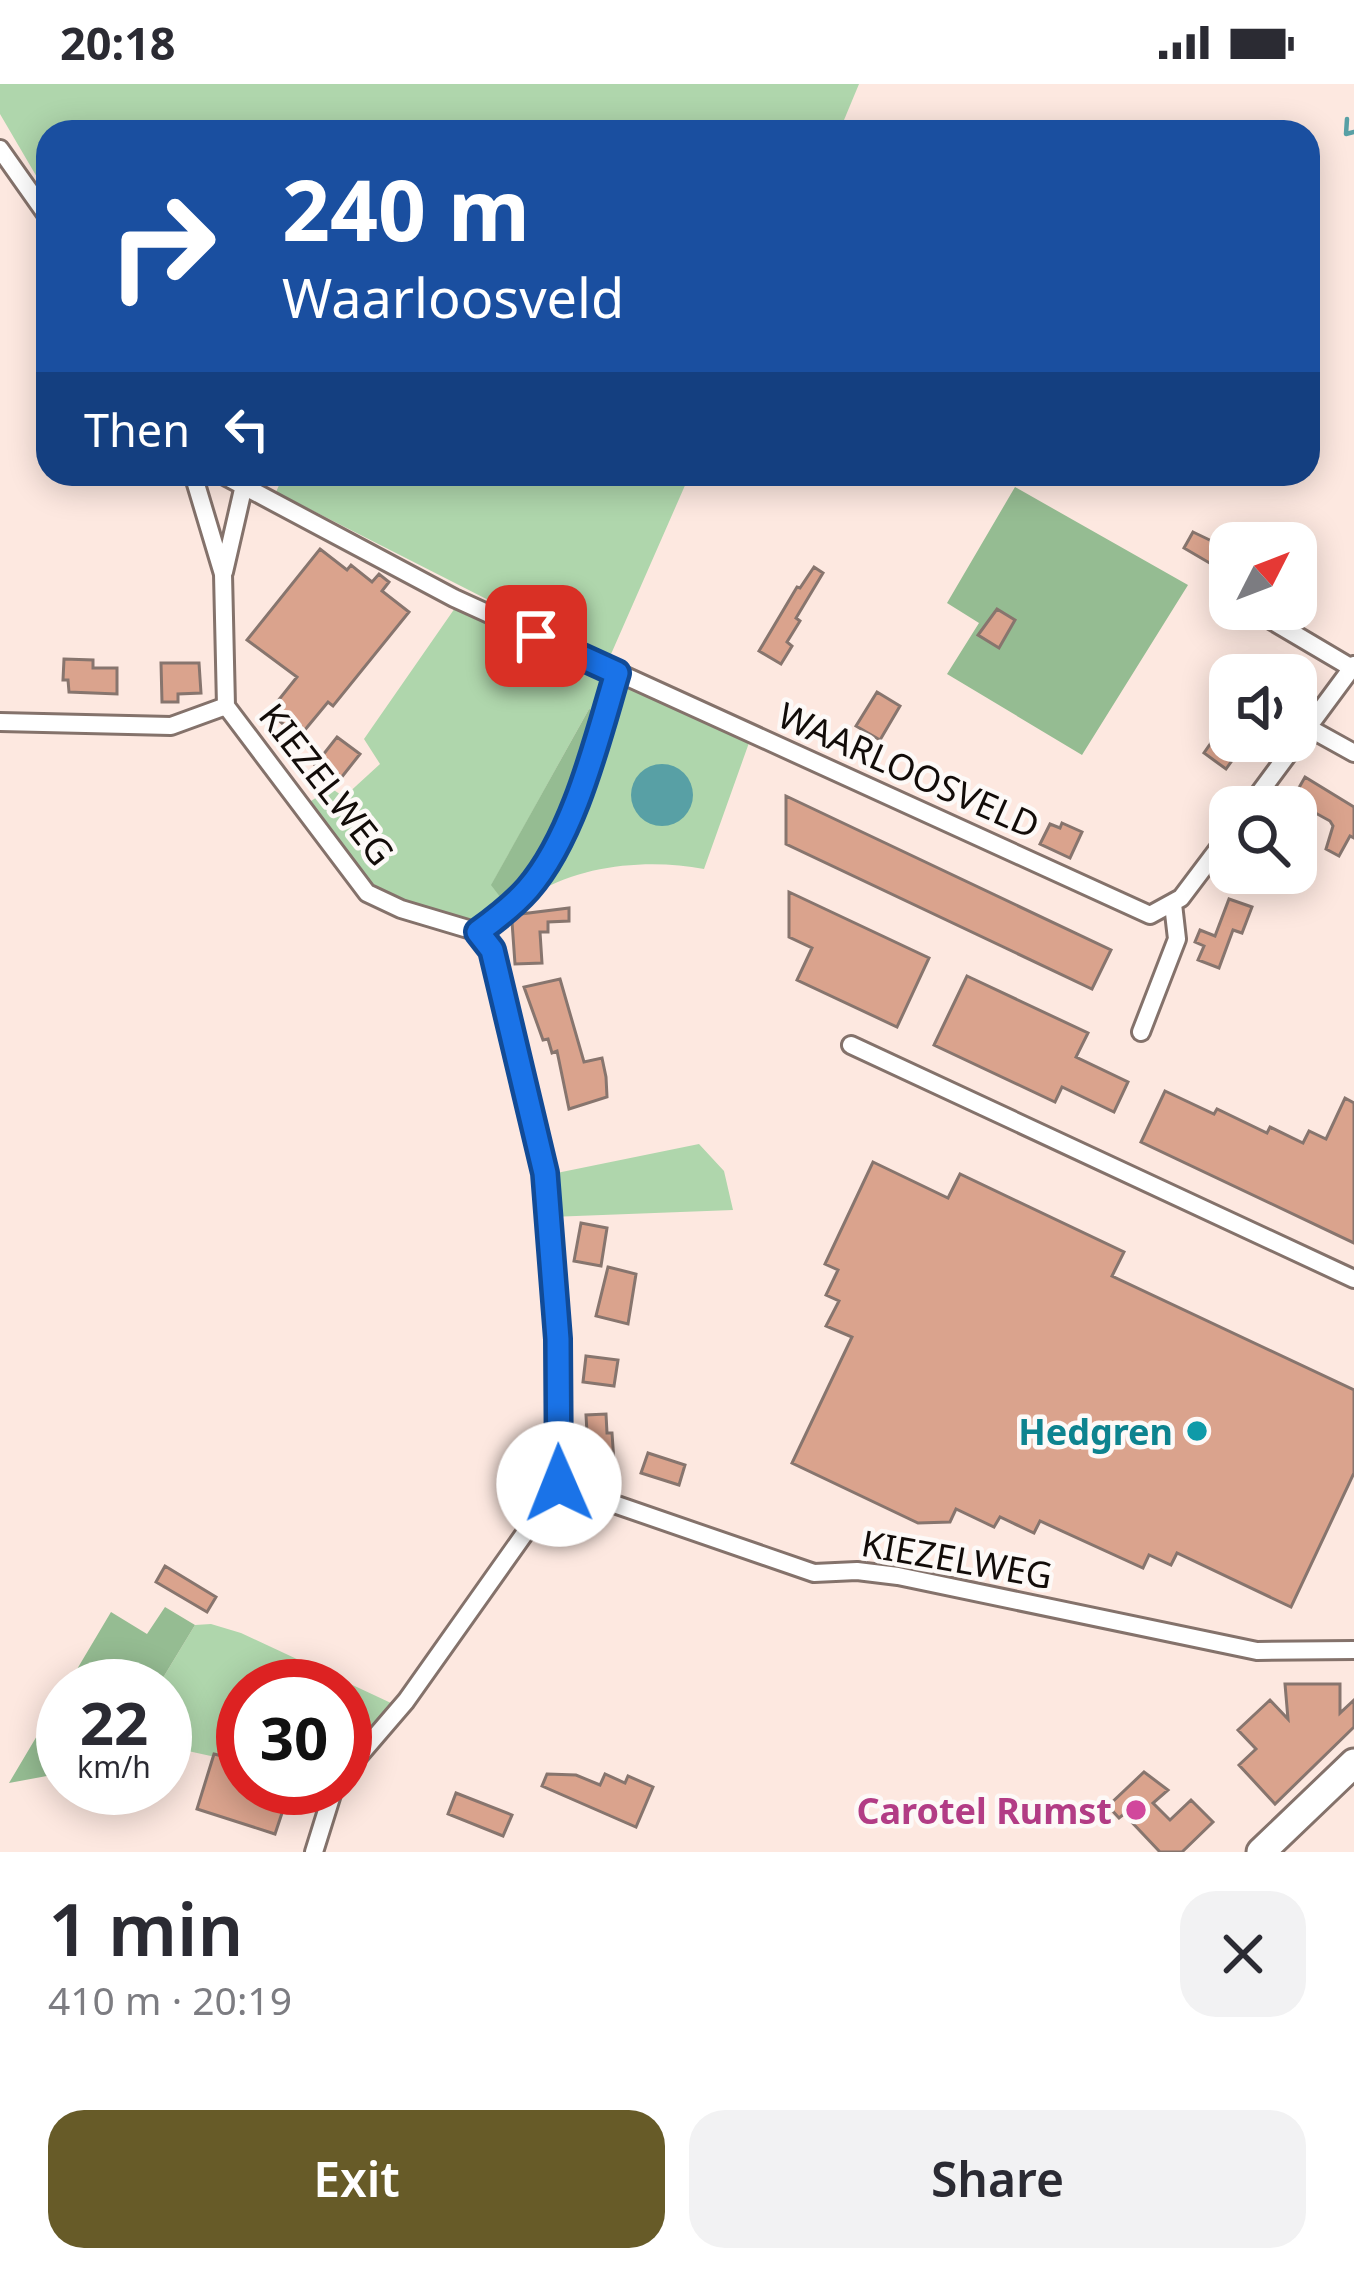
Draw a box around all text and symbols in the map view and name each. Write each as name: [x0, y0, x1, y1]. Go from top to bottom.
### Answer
text: 20:18: [60, 12, 176, 73]
text: 240 m: [282, 151, 530, 266]
icon: right: [84, 168, 240, 324]
text: Waarloosveld: [282, 260, 624, 334]
icon: left: [214, 396, 280, 462]
text: Then: [84, 399, 190, 460]
north arrow: [1209, 522, 1317, 630]
map controls: [1209, 522, 1317, 894]
pin: [485, 585, 587, 687]
icon: arrive: [503, 603, 569, 669]
button: sound: [1209, 654, 1317, 762]
street label: WAARLOOSVELD: [771, 690, 1047, 850]
street label: KIEZELWEG: [248, 693, 406, 875]
button: search: [1209, 786, 1317, 894]
place label: Hedgren: [1018, 1407, 1173, 1456]
marker: Hedgren: [1184, 1418, 1210, 1444]
position arrow: [496, 1421, 622, 1547]
street label: KIEZELWEG: [858, 1518, 1056, 1600]
speed limit sign: 30: [216, 1659, 372, 1815]
text: 22: [80, 1681, 148, 1763]
text: km/h: [77, 1746, 151, 1787]
place label: Carotel Rumst: [856, 1786, 1112, 1835]
marker: Carotel Rumst: [1123, 1797, 1149, 1823]
text: 1 min: [48, 1879, 243, 1977]
button: close: [1180, 1891, 1306, 2017]
text: 410 m · 20:19: [48, 1973, 292, 2026]
button: Exit: [48, 2110, 665, 2248]
button: Share: [689, 2110, 1306, 2248]

